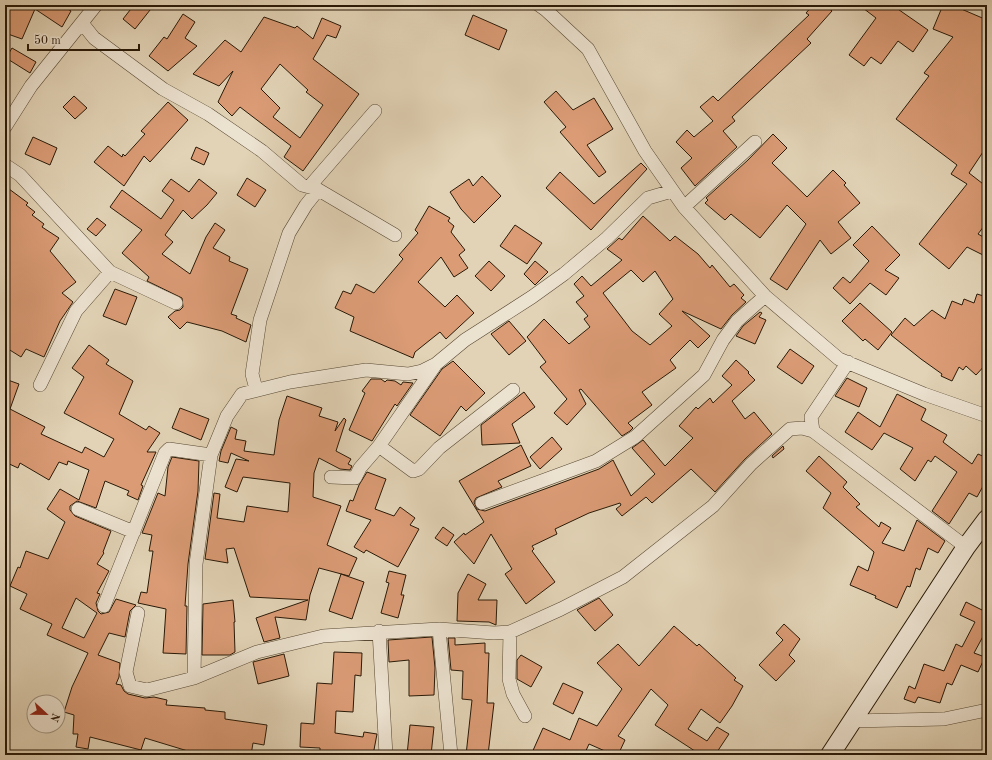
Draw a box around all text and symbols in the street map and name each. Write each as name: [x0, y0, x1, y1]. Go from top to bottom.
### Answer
scale bar: [28, 26, 139, 52]
text: 50 m: [34, 34, 61, 47]
north arrow: [26, 694, 66, 734]
text: N: [47, 711, 61, 724]

